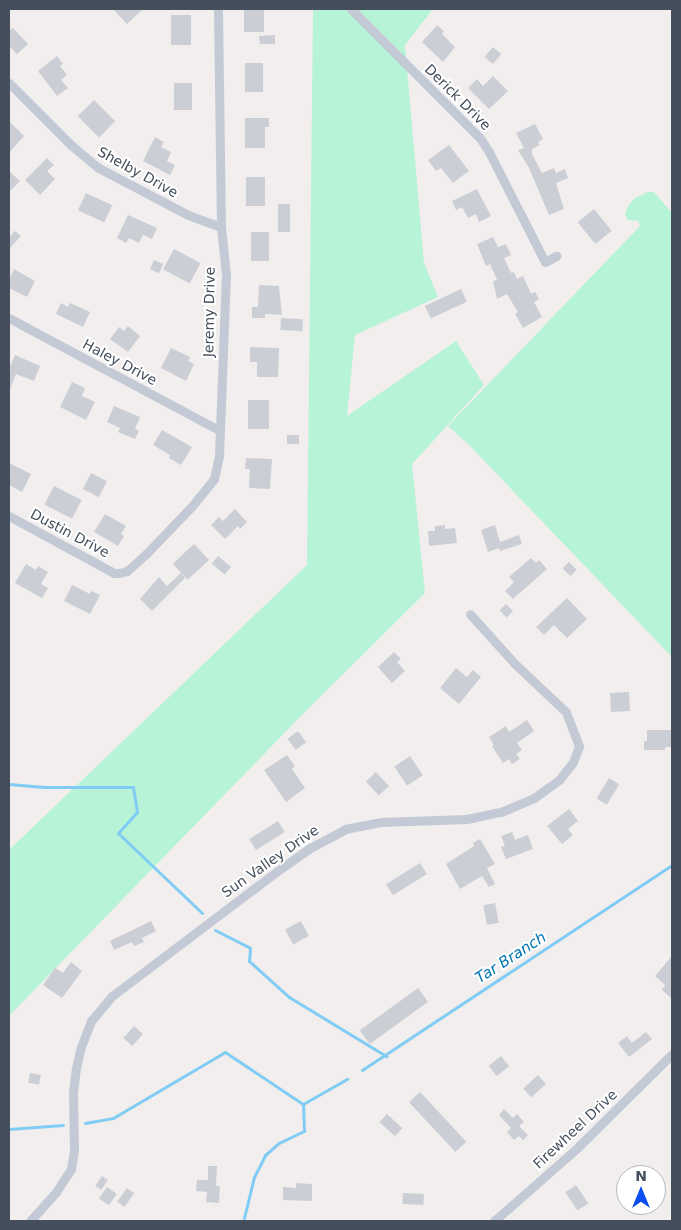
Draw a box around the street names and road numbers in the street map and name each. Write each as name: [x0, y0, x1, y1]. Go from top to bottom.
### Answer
street label: Derick Drive: [421, 60, 495, 134]
street label: Shelby Drive: [95, 143, 181, 201]
street label: Jeremy Drive: [200, 267, 218, 357]
street label: Haley Drive: [80, 335, 160, 389]
street label: Dustin Drive: [28, 505, 112, 561]
street label: Sun Valley Drive: [218, 821, 322, 901]
street label: Firewheel Drive: [530, 1086, 620, 1172]

